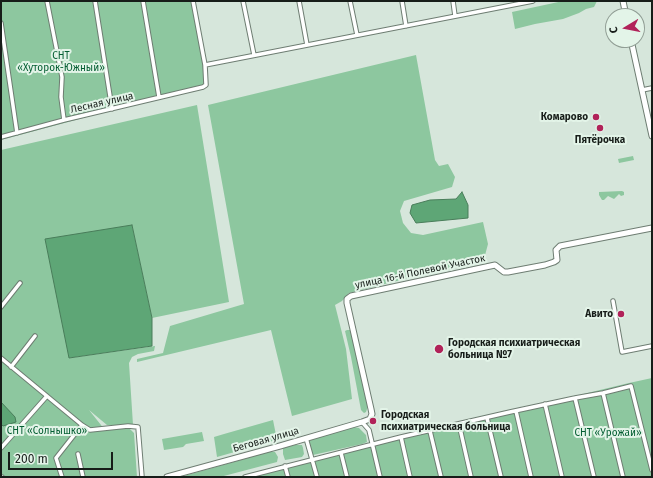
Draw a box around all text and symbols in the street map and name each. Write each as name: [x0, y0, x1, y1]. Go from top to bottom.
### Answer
north arrow: [605, 8, 645, 48]
text: С: [607, 26, 621, 34]
park label: СНТ «Хуторок-Южный»: [17, 50, 105, 74]
street label: Лесная улица: [69, 90, 135, 116]
place label: Комарово: [541, 111, 588, 123]
marker: Комарово: [591, 112, 601, 122]
marker: Пятёрочка: [595, 123, 605, 133]
place label: Пятёрочка: [575, 134, 625, 146]
street label: улица 16-й Полевой Участок: [354, 252, 486, 292]
place label: Авито: [585, 308, 613, 320]
marker: Авито: [616, 309, 626, 319]
place label: Городская психиатрическая больница №7: [448, 337, 580, 360]
marker: Городская психиатрическая больница №7: [433, 343, 445, 355]
place label: Городская психиатрическая больница: [381, 409, 511, 432]
marker: Городская психиатрическая больница: [368, 416, 378, 426]
park label: СНТ «Солнышко»: [7, 425, 87, 437]
street label: Беговая улица: [232, 425, 300, 455]
park label: СНТ «Урожай»: [574, 427, 642, 439]
scale bar: [10, 444, 115, 470]
text: 200 m: [15, 452, 48, 466]

